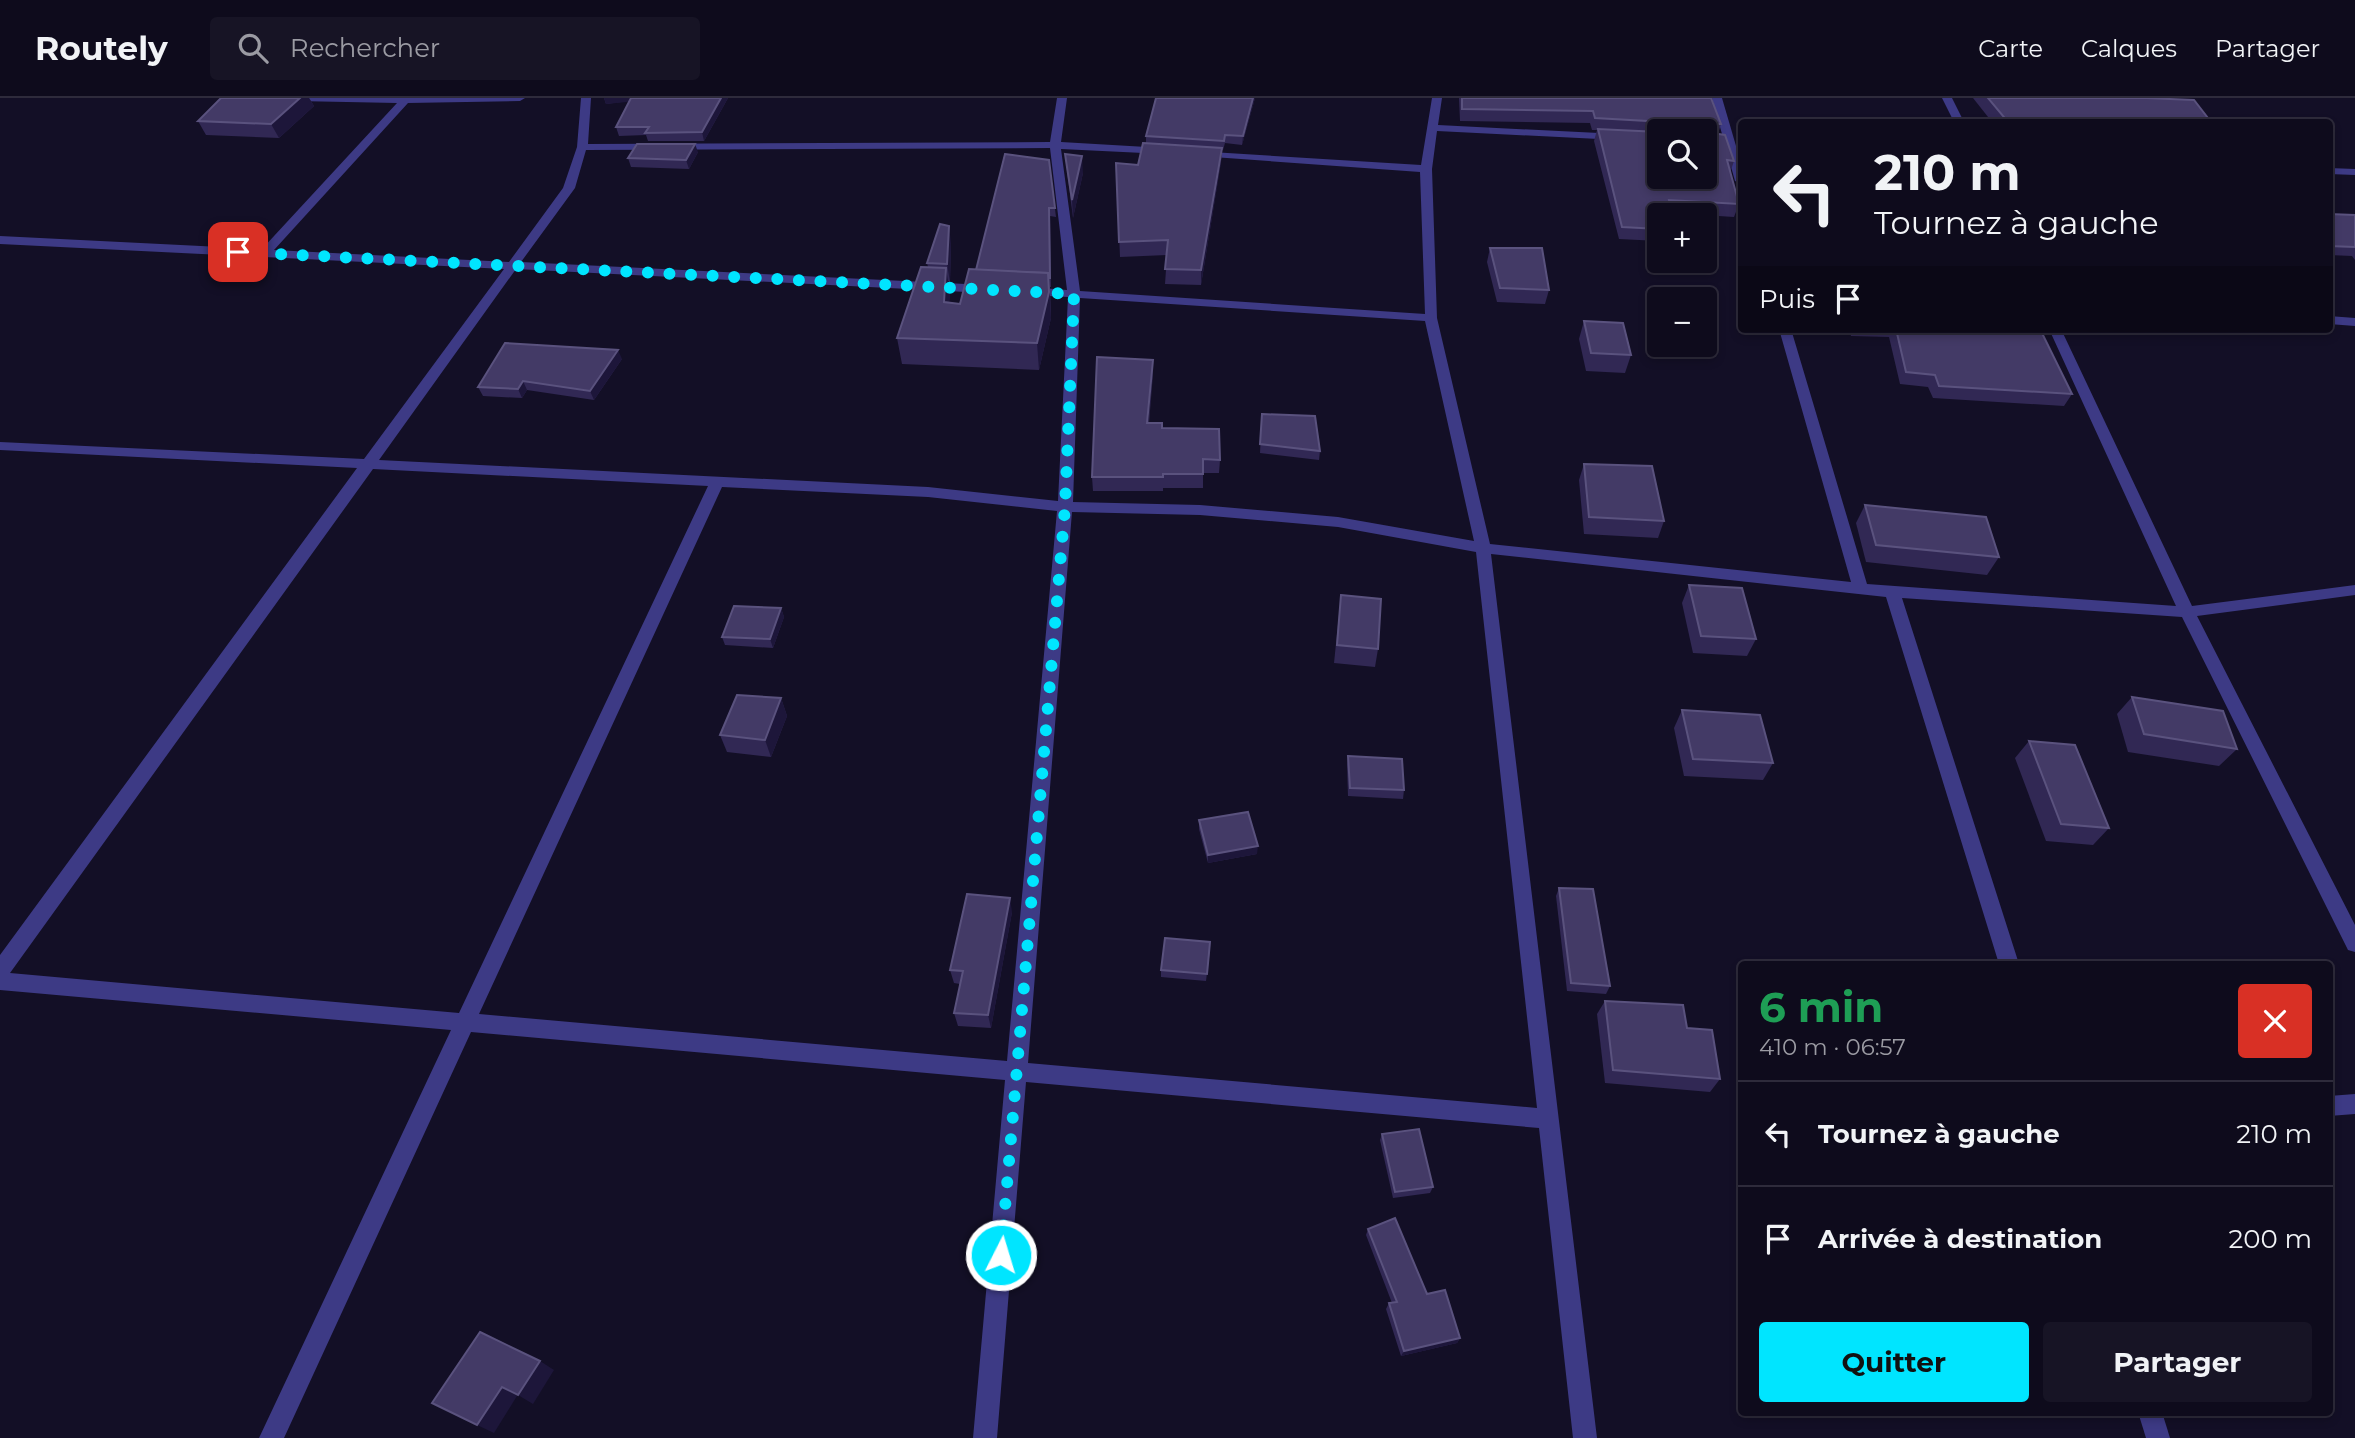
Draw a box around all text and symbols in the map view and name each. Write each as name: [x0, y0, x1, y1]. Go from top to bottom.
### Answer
search box: [210, 17, 700, 80]
text: Routely: [35, 28, 168, 68]
icon: search: [234, 29, 272, 67]
text: Rechercher: [290, 32, 440, 64]
text: Carte: [1978, 34, 2043, 63]
text: Calques: [2081, 34, 2177, 63]
text: Partager: [2215, 34, 2320, 63]
map controls: [1647, 119, 1717, 357]
button: search: [1647, 119, 1717, 189]
text: 210 m: [1874, 143, 2021, 202]
icon: left: [1759, 147, 1850, 238]
button: +: [1647, 203, 1717, 273]
text: Tournez à gauche: [1874, 203, 2159, 242]
pin: [208, 222, 268, 282]
icon: arrive: [219, 233, 257, 271]
icon: arrive: [1829, 280, 1867, 318]
text: Puis: [1759, 283, 1815, 315]
button: −: [1647, 287, 1717, 357]
text: 6 min: [1759, 981, 1883, 1033]
button: close: [2238, 984, 2312, 1058]
text: 410 m · 06:57: [1759, 1033, 1906, 1061]
icon: left: [1759, 1115, 1797, 1153]
text: Tournez à gauche: [1818, 1118, 2060, 1150]
text: 210 m: [2236, 1118, 2312, 1150]
position arrow: [964, 1218, 1038, 1292]
icon: arrive: [1759, 1220, 1797, 1258]
text: Arrivée à destination: [1818, 1223, 2102, 1255]
text: 200 m: [2228, 1223, 2312, 1255]
button: Quitter: [1759, 1322, 2029, 1402]
button: Partager: [2043, 1322, 2312, 1402]

